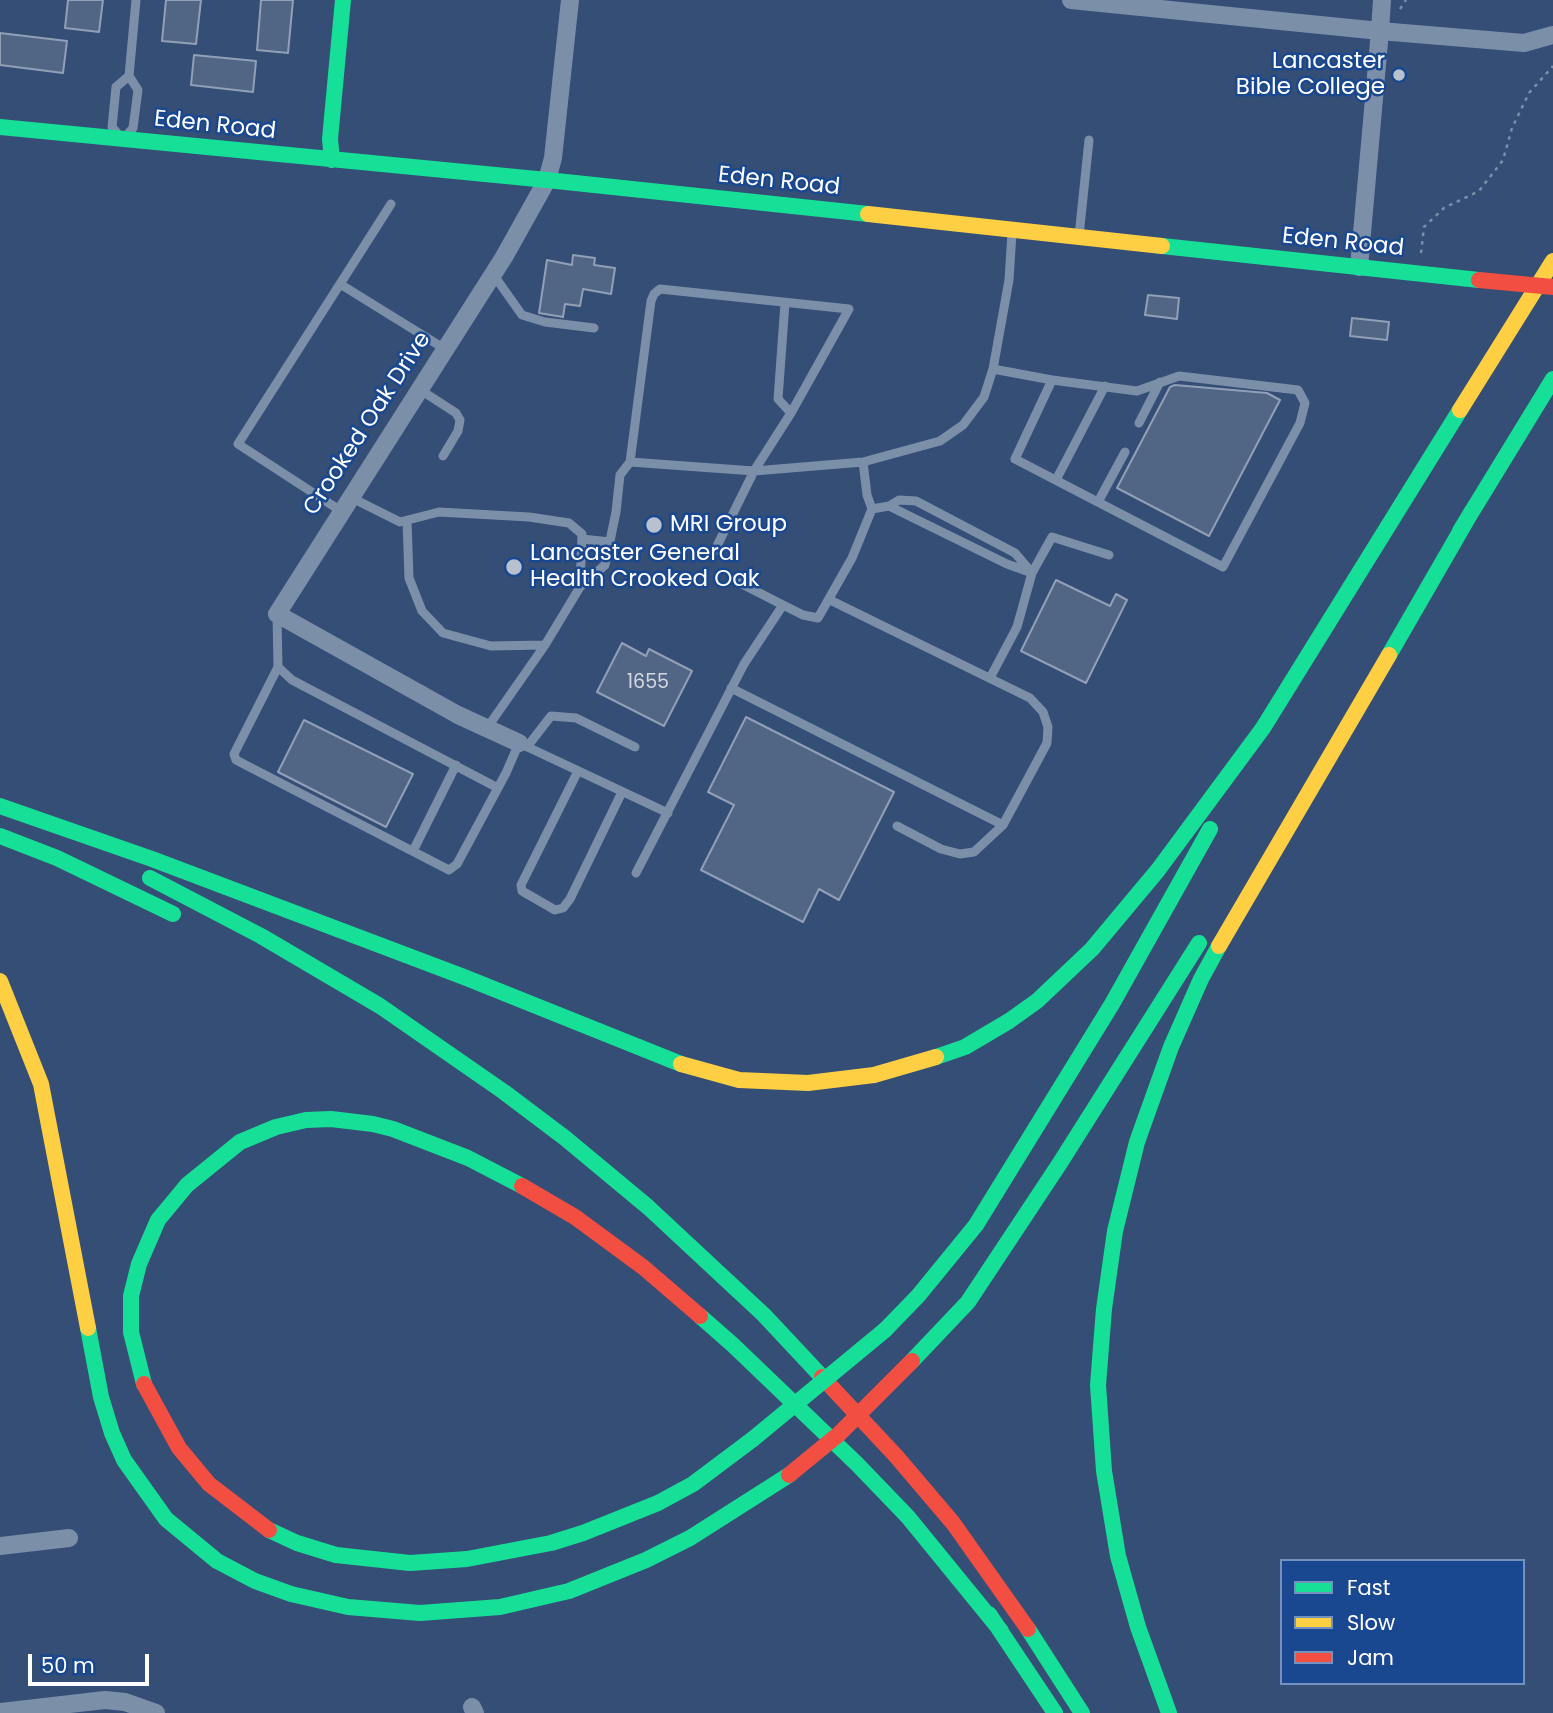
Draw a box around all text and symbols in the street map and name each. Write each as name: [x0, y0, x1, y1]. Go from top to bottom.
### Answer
place label: Lancaster Bible College: [1236, 48, 1385, 102]
marker: Lancaster Bible College: [1391, 67, 1407, 83]
street label: Eden Road: [153, 106, 277, 146]
street label: Eden Road: [717, 162, 841, 202]
street label: Eden Road: [1281, 223, 1405, 263]
street label: Crooked Oak Drive: [298, 327, 438, 521]
place label: MRI Group: [670, 511, 787, 539]
marker: MRI Group: [644, 515, 664, 535]
place label: Lancaster General Health Crooked Oak: [530, 540, 760, 594]
marker: Lancaster General Health Crooked Oak: [504, 557, 524, 577]
house number: 1655: [627, 672, 669, 694]
legend: [1280, 1559, 1525, 1685]
text: Fast: [1347, 1573, 1390, 1602]
text: Slow: [1347, 1608, 1395, 1637]
scale bar: [32, 1640, 152, 1684]
text: Jam: [1347, 1643, 1394, 1672]
text: 50 m: [41, 1651, 95, 1680]

